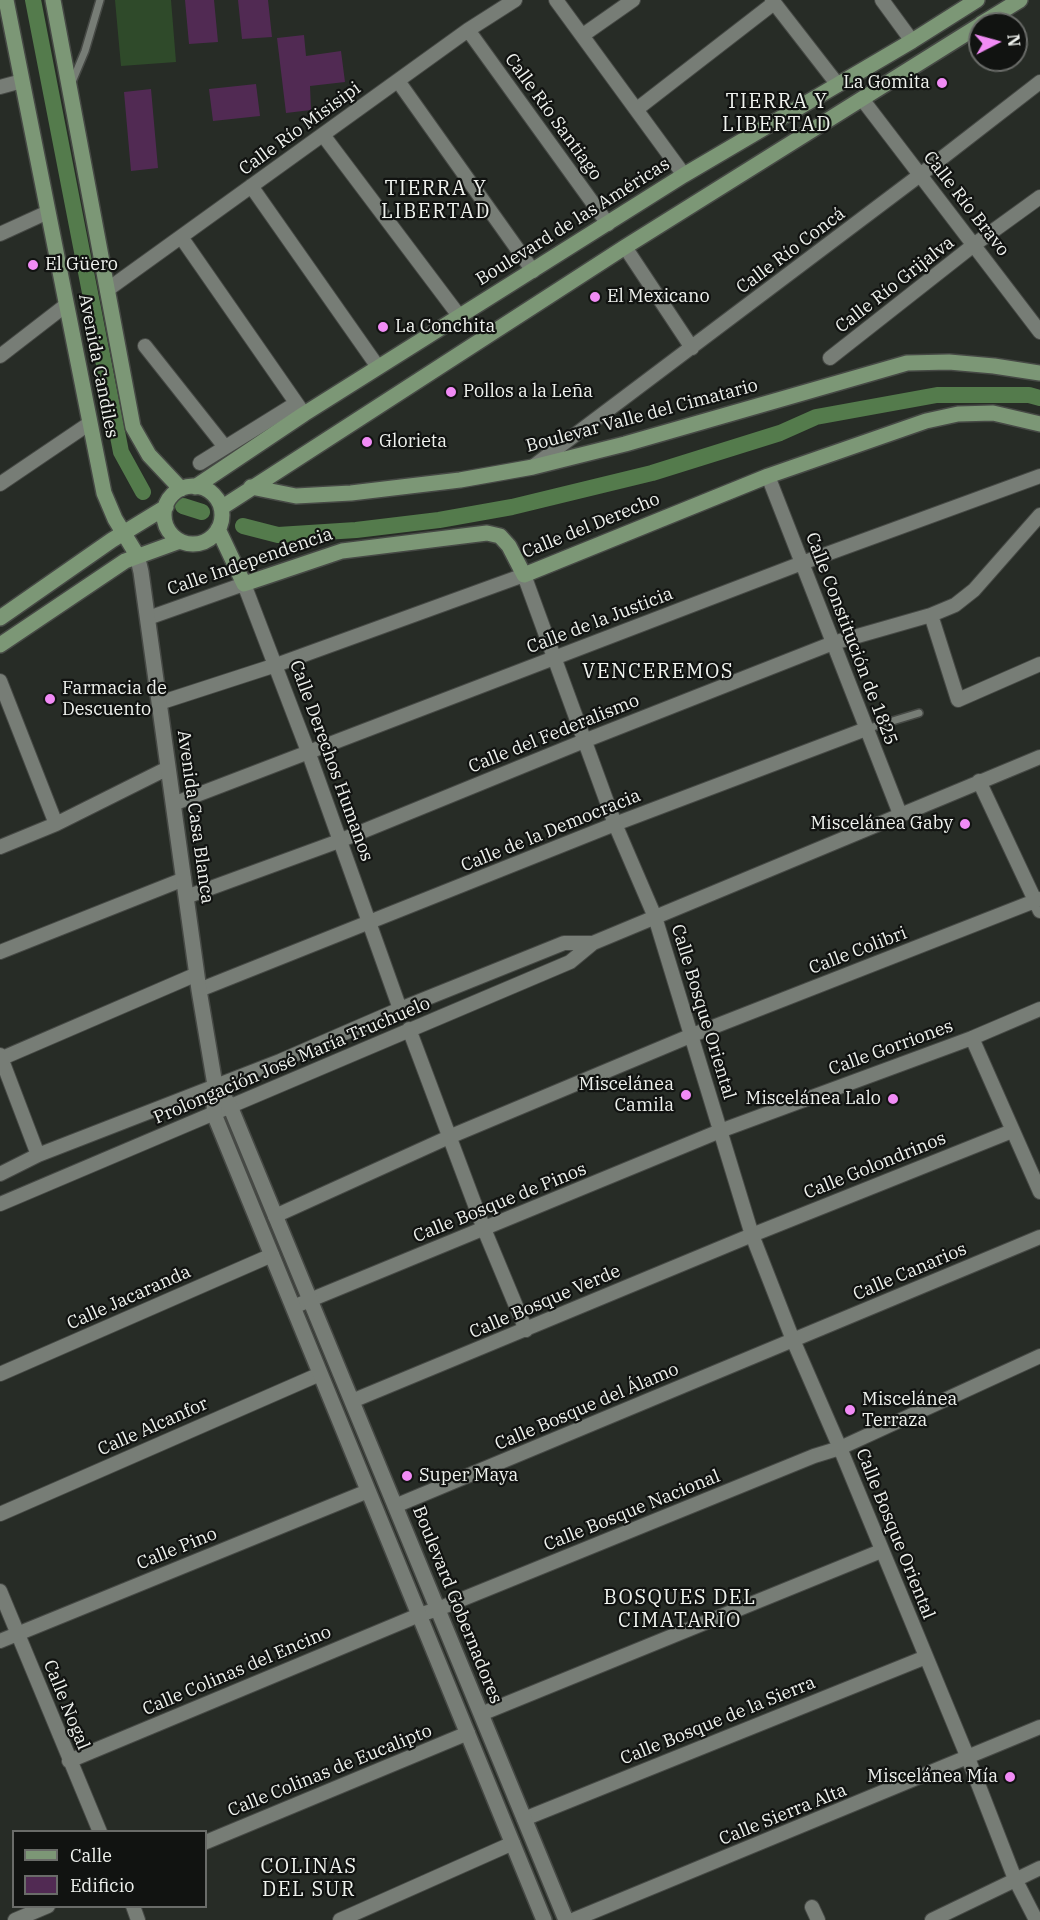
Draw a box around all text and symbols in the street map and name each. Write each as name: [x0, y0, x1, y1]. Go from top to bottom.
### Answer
north arrow: [968, 12, 1028, 72]
text: N: [1003, 33, 1025, 48]
street label: Calle Río Santiago: [500, 49, 606, 185]
place label: La Gomita: [843, 72, 930, 94]
marker: La Gomita: [935, 76, 949, 90]
street label: Calle Río Misisipi: [235, 78, 365, 180]
district label: TIERRA Y LIBERTAD: [722, 90, 832, 137]
street label: Calle Río Bravo: [918, 147, 1014, 261]
street label: Boulevard de las Américas: [472, 153, 674, 291]
district label: TIERRA Y LIBERTAD: [381, 177, 491, 224]
street label: Calle Río Concá: [732, 203, 850, 299]
street label: Calle Río Grijalva: [831, 232, 959, 338]
place label: El Güero: [45, 254, 118, 276]
marker: El Güero: [26, 258, 40, 272]
place label: El Mexicano: [607, 286, 710, 308]
marker: El Mexicano: [588, 290, 602, 304]
street label: Avenida Candiles: [73, 292, 123, 440]
place label: La Conchita: [395, 316, 495, 338]
marker: La Conchita: [376, 320, 390, 334]
street label: Boulevar Valle del Cimatario: [524, 375, 760, 457]
place label: Pollos a la Leña: [463, 381, 593, 403]
marker: Pollos a la Leña: [444, 385, 458, 399]
place label: Glorieta: [379, 431, 447, 453]
marker: Glorieta: [360, 435, 374, 449]
street label: Calle del Derecho: [519, 488, 663, 564]
street label: Calle Independencia: [164, 524, 336, 600]
street label: Calle Constitución de 1825: [800, 530, 902, 748]
street label: Calle de la Justicia: [524, 583, 676, 659]
street label: Calle Derechos Humanos: [285, 658, 377, 864]
district label: VENCEREMOS: [582, 660, 734, 684]
place label: Farmacia de Descuento: [62, 678, 167, 720]
street label: Calle del Federalismo: [466, 690, 642, 778]
marker: Farmacia de Descuento: [43, 692, 57, 706]
street label: Avenida Casa Blanca: [172, 729, 218, 905]
street label: Calle de la Democracia: [458, 785, 644, 877]
place label: Miscelánea Gaby: [810, 813, 953, 835]
marker: Miscelánea Gaby: [958, 817, 972, 831]
street label: Calle Bosque Oriental: [666, 922, 740, 1102]
street label: Calle Colibri: [806, 922, 910, 980]
street label: Prolongación José María Truchuelo: [150, 993, 434, 1129]
street label: Calle Gorriones: [826, 1015, 956, 1081]
place label: Miscelánea Camila: [579, 1074, 674, 1116]
marker: Miscelánea Camila: [679, 1088, 693, 1102]
place label: Miscelánea Lalo: [745, 1088, 881, 1110]
marker: Miscelánea Lalo: [886, 1092, 900, 1106]
street label: Calle Golondrinos: [801, 1128, 949, 1204]
street label: Calle Bosque de Pinos: [410, 1158, 590, 1248]
street label: Calle Canarios: [850, 1238, 970, 1306]
street label: Calle Bosque Verde: [466, 1260, 624, 1344]
street label: Calle Jacaranda: [64, 1261, 194, 1335]
street label: Calle Bosque del Álamo: [492, 1358, 682, 1456]
place label: Miscelánea Terraza: [862, 1389, 957, 1432]
street label: Calle Alcanfor: [95, 1393, 211, 1461]
marker: Miscelánea Terraza: [843, 1403, 857, 1417]
street label: Calle Bosque Oriental: [851, 1446, 939, 1622]
place label: Super Maya: [419, 1465, 518, 1487]
street label: Calle Bosque Nacional: [541, 1466, 723, 1556]
marker: Super Maya: [400, 1469, 414, 1483]
street label: Boulevard Gobernadores: [407, 1503, 507, 1707]
street label: Calle Pino: [134, 1523, 220, 1575]
district label: BOSQUES DEL CIMATARIO: [603, 1586, 757, 1633]
street label: Calle Colinas del Encino: [139, 1621, 335, 1721]
street label: Calle Nogal: [38, 1657, 94, 1753]
street label: Calle Bosque de la Sierra: [617, 1672, 819, 1770]
street label: Calle Colinas de Eucalipto: [225, 1720, 435, 1822]
place label: Miscelánea Mía: [867, 1766, 998, 1788]
marker: Miscelánea Mía: [1003, 1770, 1017, 1784]
street label: Calle Sierra Alta: [716, 1780, 850, 1850]
legend: [12, 1830, 207, 1908]
text: Calle: [70, 1844, 112, 1867]
district label: COLINAS DEL SUR: [260, 1855, 358, 1902]
text: Edificio: [70, 1874, 134, 1897]

